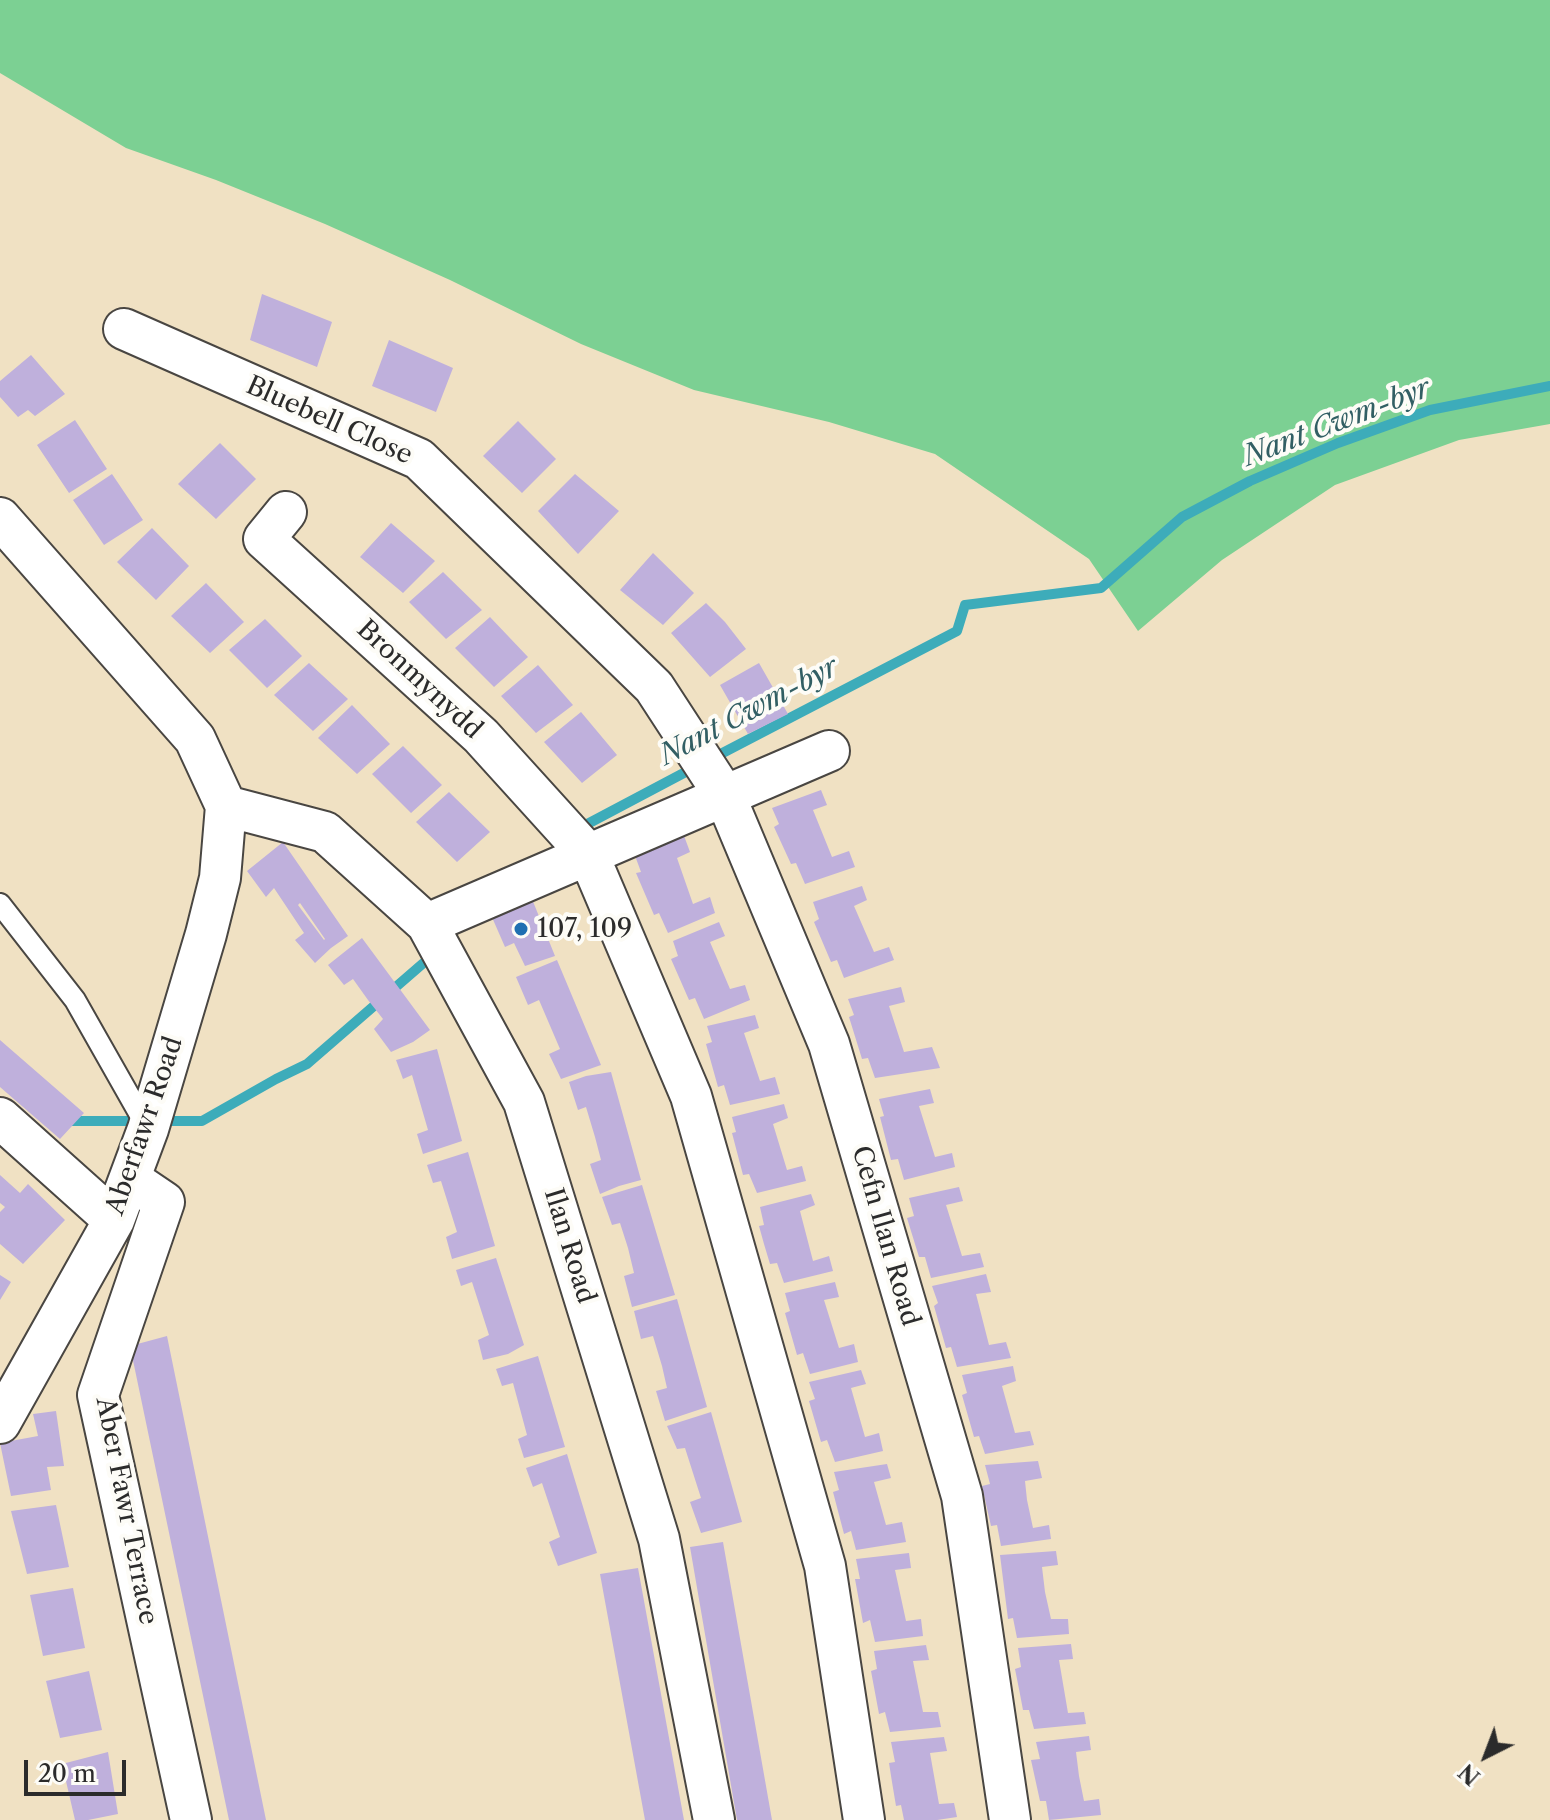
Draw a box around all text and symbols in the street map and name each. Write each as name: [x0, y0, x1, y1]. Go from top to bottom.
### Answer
street label: Bluebell Close: [241, 370, 417, 472]
water label: Nant Cwm-byr: [1239, 372, 1435, 474]
street label: Bronmynydd: [350, 614, 488, 746]
water label: Nant Cwm-byr: [654, 651, 844, 773]
place label: 107, 109: [537, 913, 632, 945]
marker: 107, 109: [512, 920, 530, 938]
street label: Aberfawr Road: [100, 1033, 190, 1219]
street label: Cefn Ilan Road: [844, 1142, 926, 1330]
street label: Ilan Road: [537, 1185, 601, 1307]
street label: Aber Fawr Terrace: [89, 1395, 163, 1627]
north arrow: [1446, 1716, 1526, 1796]
scale bar: [28, 1744, 130, 1794]
text: N: [1453, 1758, 1486, 1791]
text: 20 m: [38, 1759, 96, 1788]

